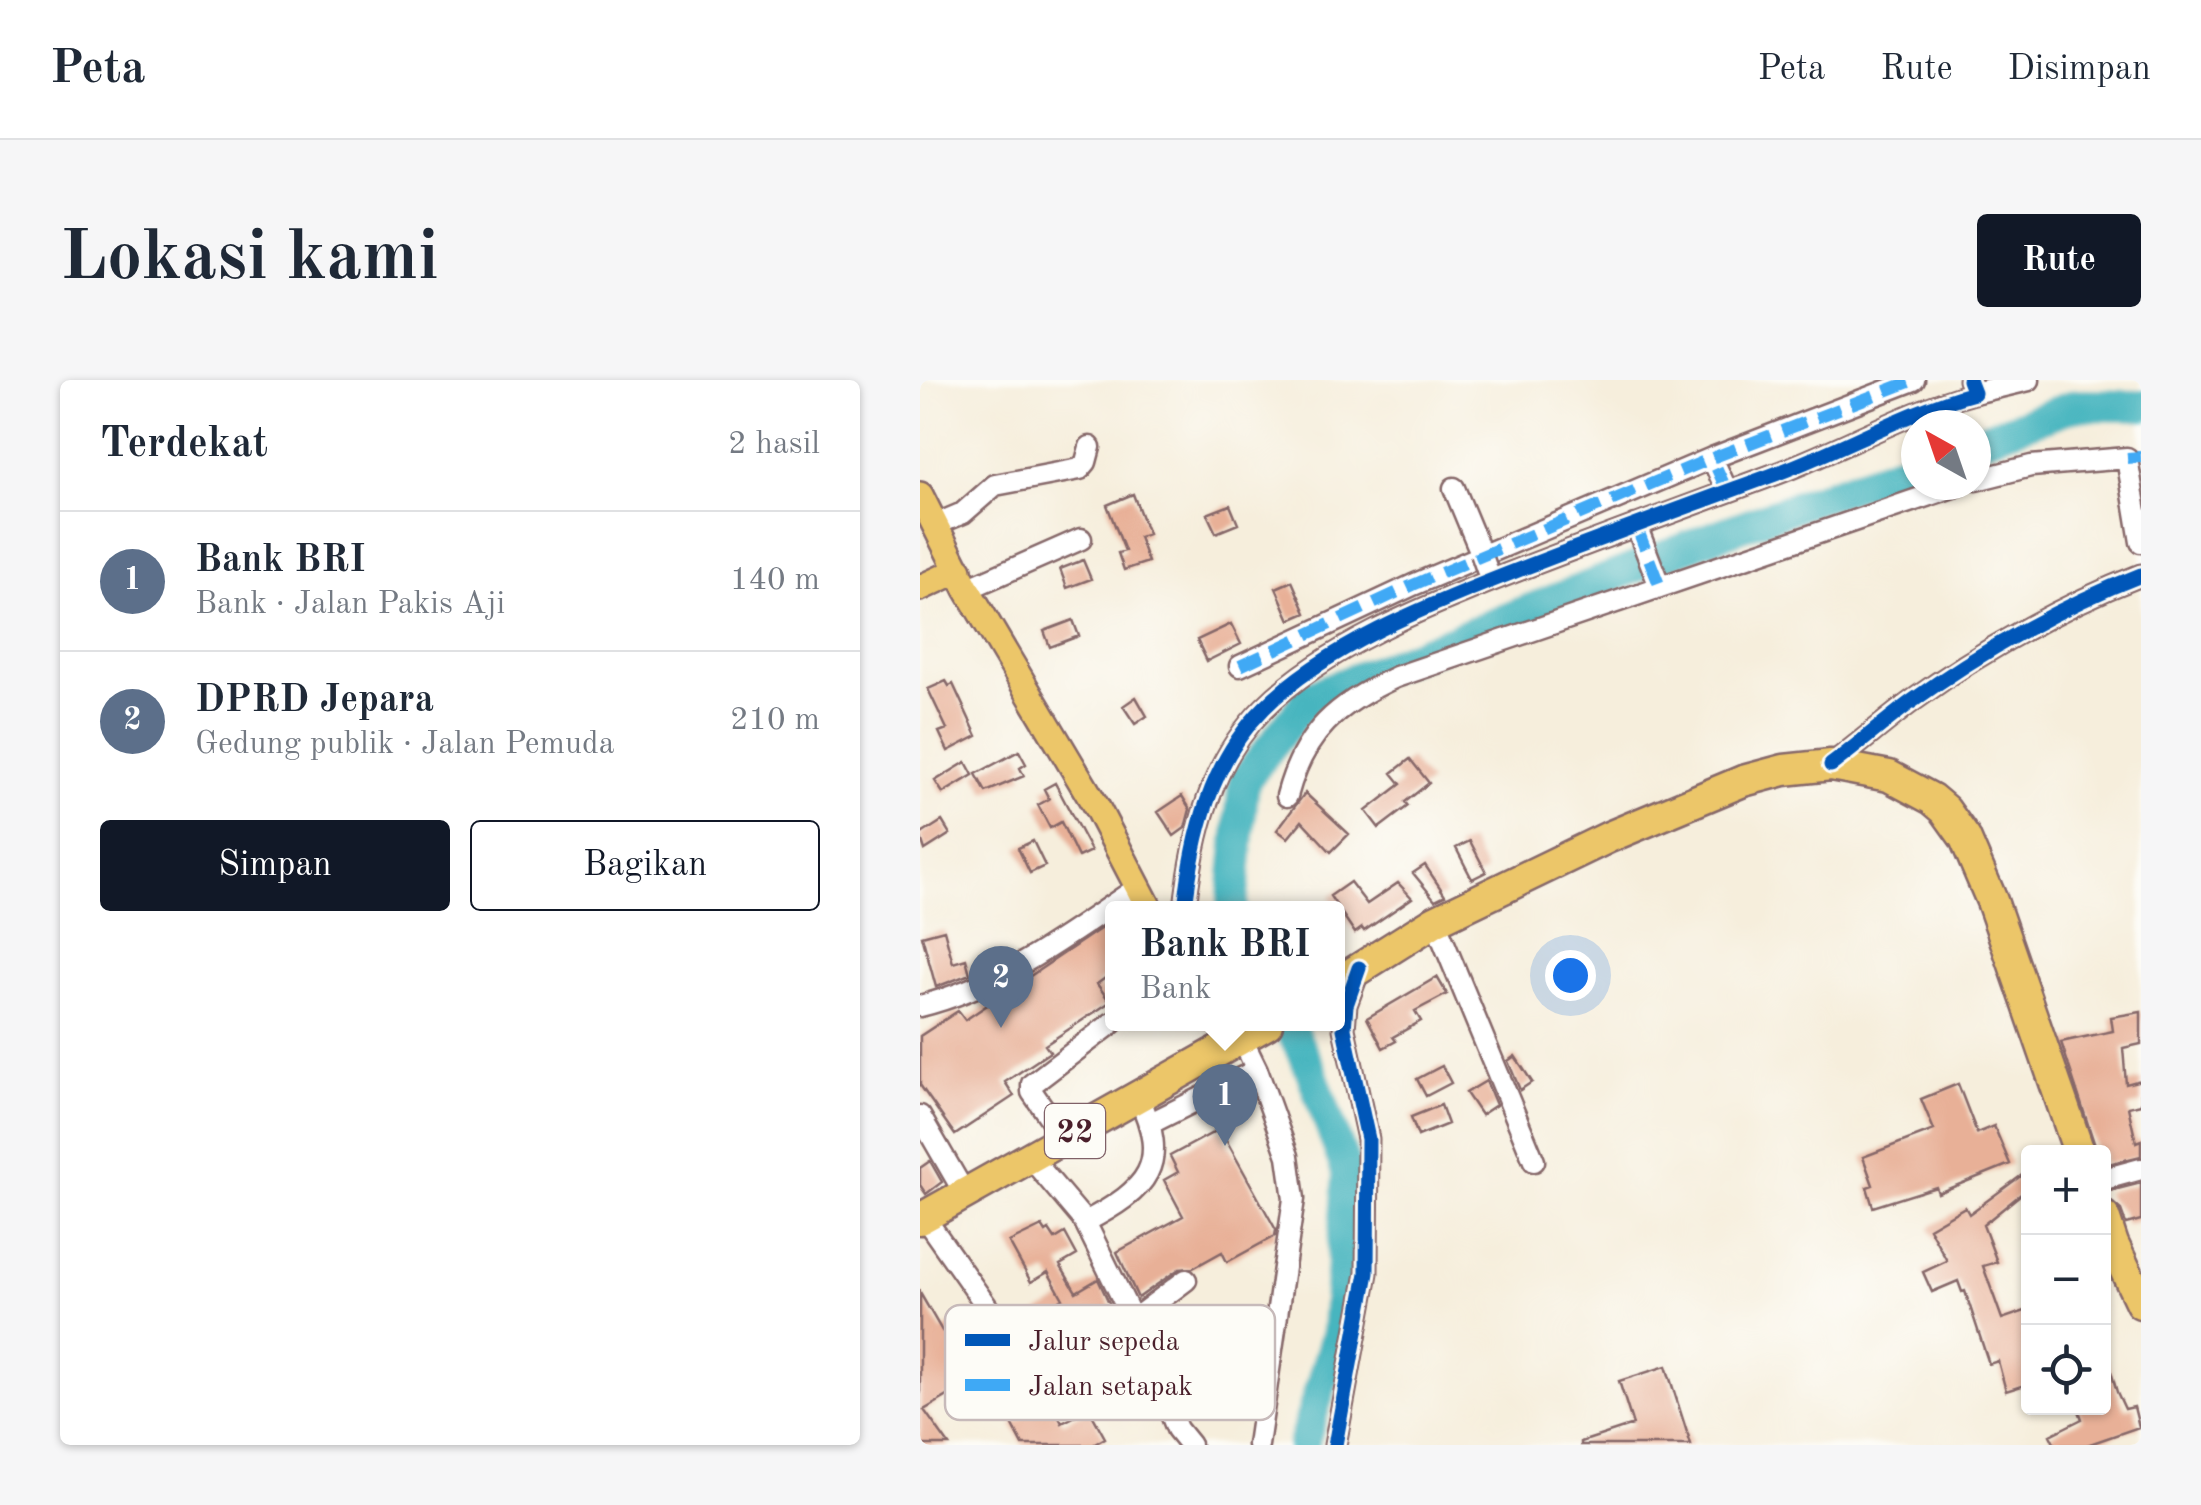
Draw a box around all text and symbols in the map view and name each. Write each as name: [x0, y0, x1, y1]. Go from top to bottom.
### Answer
text: Peta: [50, 45, 146, 93]
text: Peta: [1758, 52, 1825, 87]
text: Rute: [1880, 52, 1952, 87]
text: Disimpan: [2007, 52, 2151, 87]
button: Rute: [1977, 214, 2141, 307]
text: Lokasi kami: [60, 225, 439, 295]
north arrow: [1901, 410, 1991, 500]
text: Terdekat: [100, 424, 268, 466]
text: 2 hasil: [728, 429, 820, 461]
text: Bank BRI: [195, 542, 366, 580]
text: 1: [123, 565, 142, 597]
text: 140 m: [730, 565, 820, 597]
text: Bank · Jalan Pakis Aji: [195, 589, 505, 621]
text: DPRD Jepara: [195, 682, 434, 720]
text: 2: [123, 705, 142, 737]
text: 210 m: [730, 705, 820, 737]
text: Gedung publik · Jalan Pemuda: [195, 729, 615, 761]
button: Simpan: [100, 820, 450, 911]
button: Bagikan: [470, 820, 820, 911]
popup: [1105, 901, 1345, 1031]
text: Bank BRI: [1140, 927, 1310, 965]
pin: 2: [968, 946, 1034, 1028]
your location: [1545, 950, 1596, 1001]
text: Bank: [1140, 974, 1211, 1006]
pin: 1: [1192, 1064, 1258, 1146]
road number: 22: [1045, 1104, 1105, 1158]
map controls: [2021, 1145, 2111, 1415]
button: +: [2021, 1145, 2111, 1235]
button: −: [2021, 1235, 2111, 1325]
legend: [945, 1305, 1275, 1420]
button: locate: [2021, 1325, 2111, 1415]
text: Jalur sepeda: [1028, 1329, 1180, 1357]
text: Jalan setapak: [1028, 1374, 1193, 1402]

